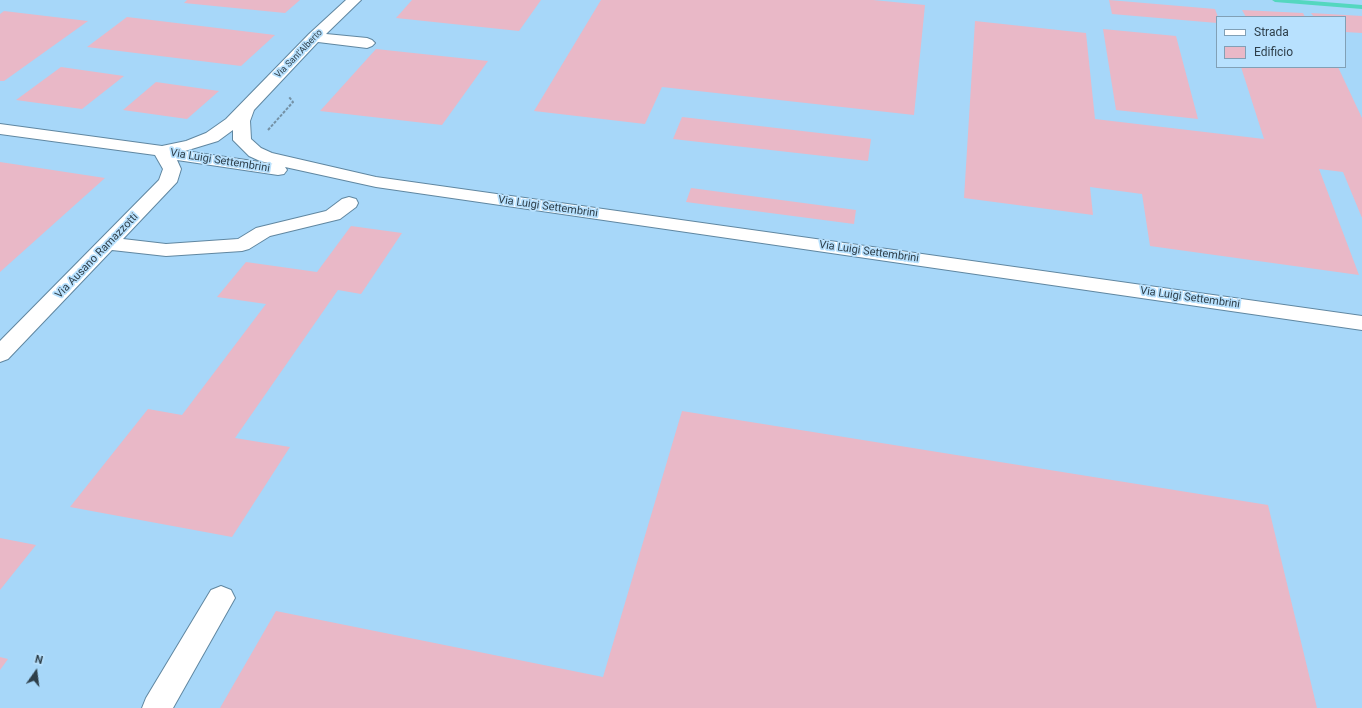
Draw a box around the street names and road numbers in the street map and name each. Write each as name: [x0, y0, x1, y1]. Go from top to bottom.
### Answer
street label: Via Sant'Alberto: [273, 27, 325, 81]
street label: Via Luigi Settembrini: [169, 147, 271, 175]
street label: Via Luigi Settembrini: [497, 193, 599, 221]
street label: Via Ausano Ramazzotti: [53, 211, 141, 301]
street label: Via Luigi Settembrini: [818, 238, 920, 266]
street label: Via Luigi Settembrini: [1139, 284, 1241, 312]

